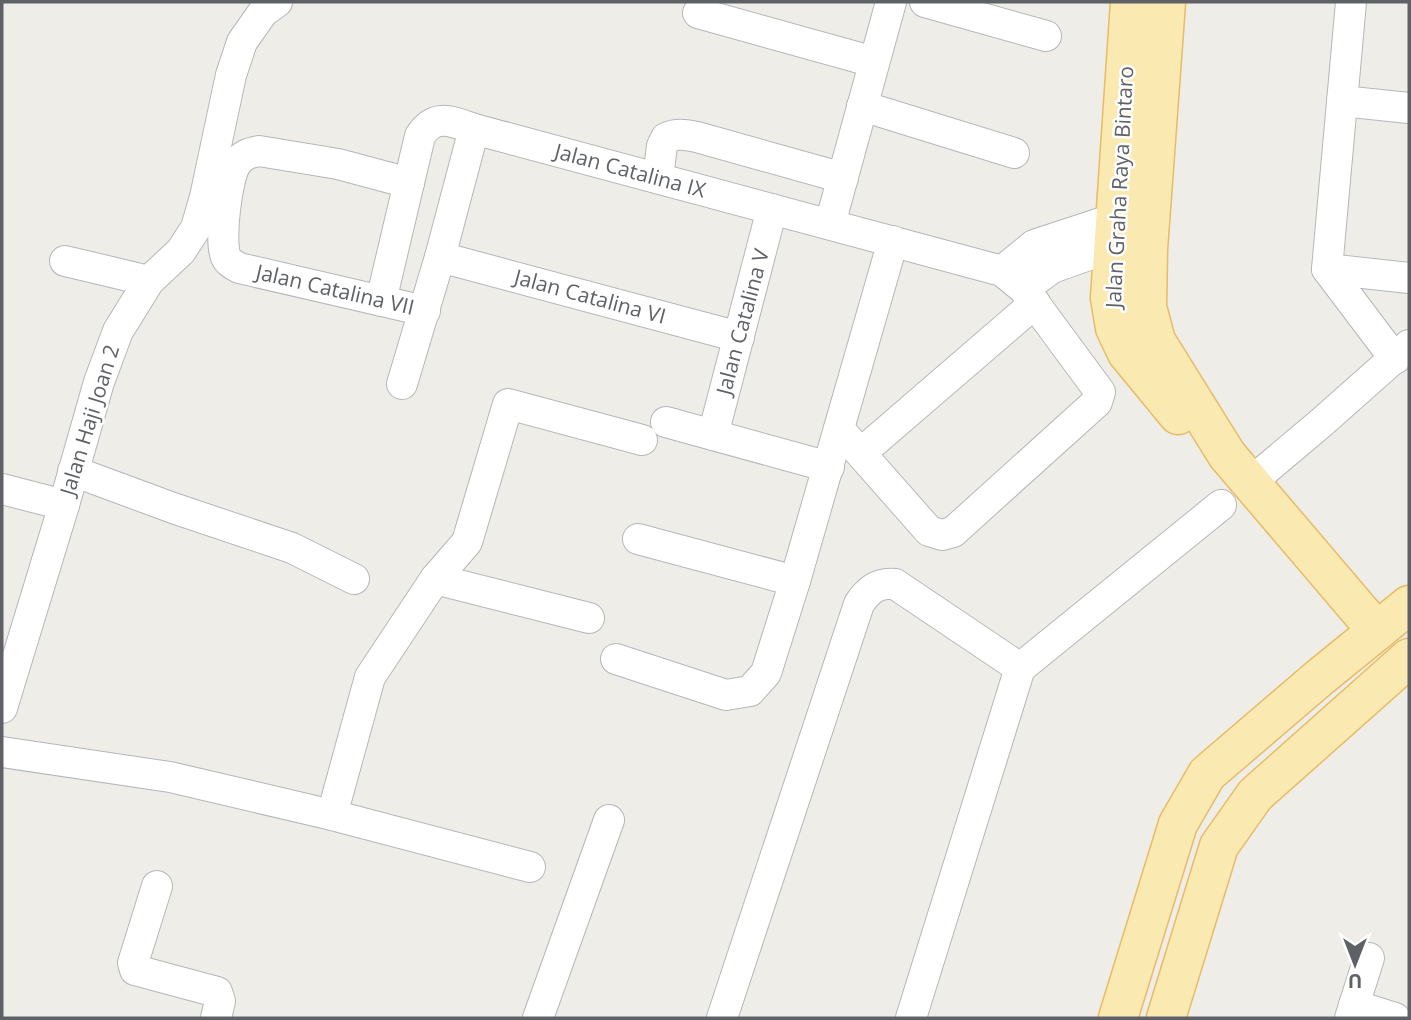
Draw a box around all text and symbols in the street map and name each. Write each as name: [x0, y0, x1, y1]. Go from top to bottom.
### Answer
street label: Jalan Graha Raya Bintaro: [1099, 65, 1139, 311]
street label: Jalan Catalina IX: [550, 136, 710, 204]
street label: Jalan Catalina V: [709, 245, 775, 400]
street label: Jalan Catalina VII: [251, 257, 417, 321]
street label: Jalan Catalina VI: [510, 262, 669, 330]
street label: Jalan Haji Joan 2: [52, 341, 125, 500]
north arrow: [1320, 929, 1390, 999]
text: U: [1348, 968, 1362, 994]

